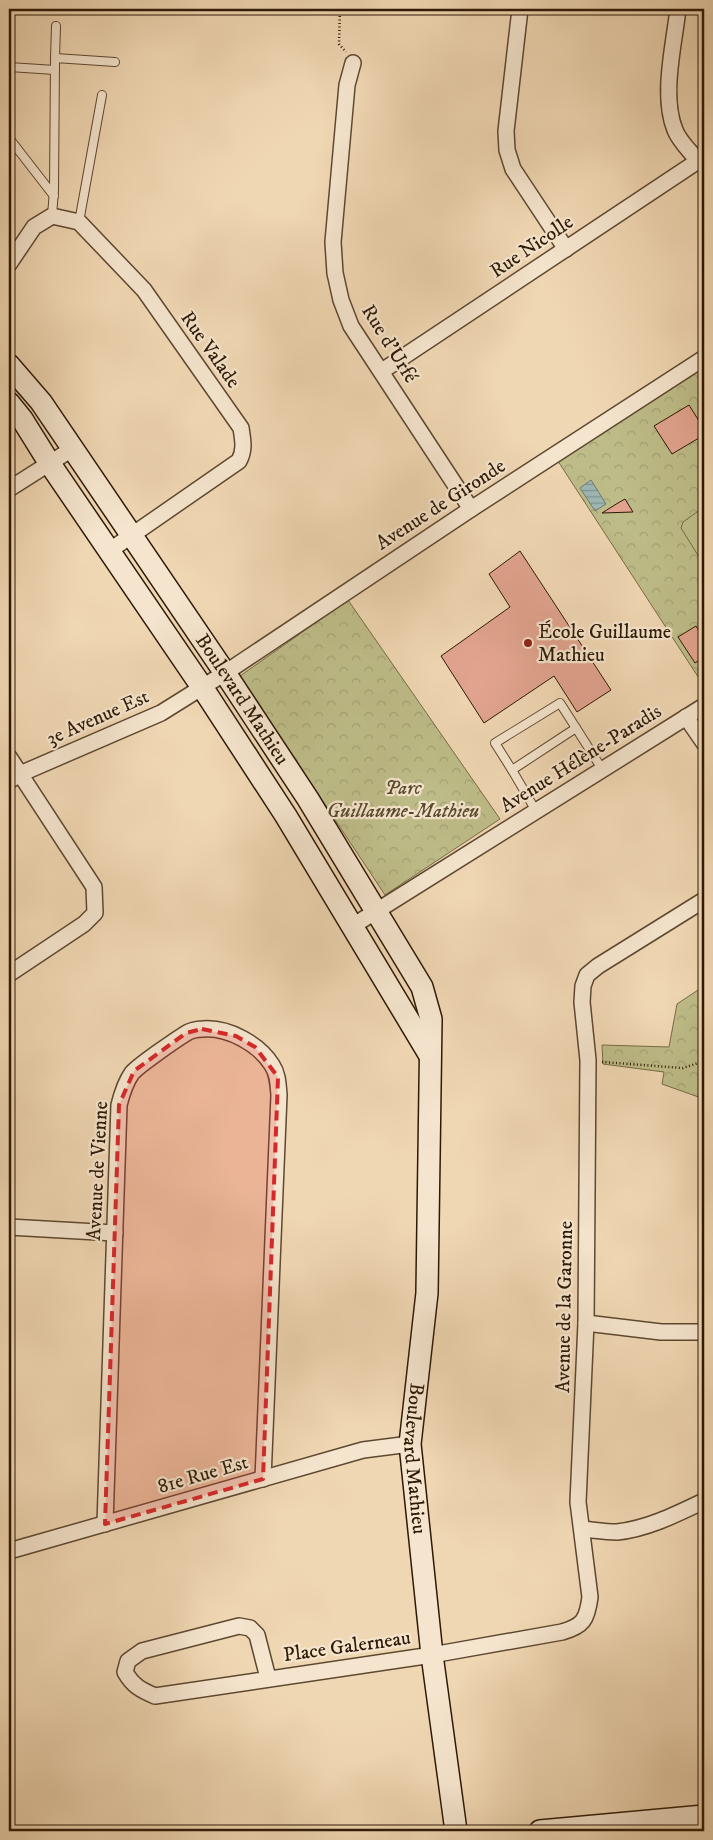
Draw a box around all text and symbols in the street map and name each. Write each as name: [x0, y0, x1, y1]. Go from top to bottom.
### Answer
street label: Rue Nicolle: [486, 210, 578, 284]
street label: Rue d'Urfé: [355, 300, 423, 388]
street label: Rue Valade: [174, 307, 246, 393]
street label: Avenue de Gironde: [372, 454, 510, 556]
place label: École Guillaume Mathieu: [538, 620, 671, 668]
street label: Boulevard Mathieu: [190, 629, 295, 770]
marker: École Guillaume Mathieu: [522, 637, 534, 649]
street label: 3e Avenue Est: [43, 684, 153, 752]
street label: Avenue Hélène-Paradis: [496, 699, 667, 819]
park label: Parc Guillaume-Mathieu: [327, 776, 479, 824]
street label: Avenue de Vienne: [82, 1101, 114, 1241]
street label: Avenue de la Garonne: [551, 1221, 579, 1393]
street label: Boulevard Mathieu: [397, 1381, 432, 1535]
street label: 81e Rue Est: [155, 1450, 251, 1500]
street label: Place Galerneau: [282, 1626, 412, 1668]

